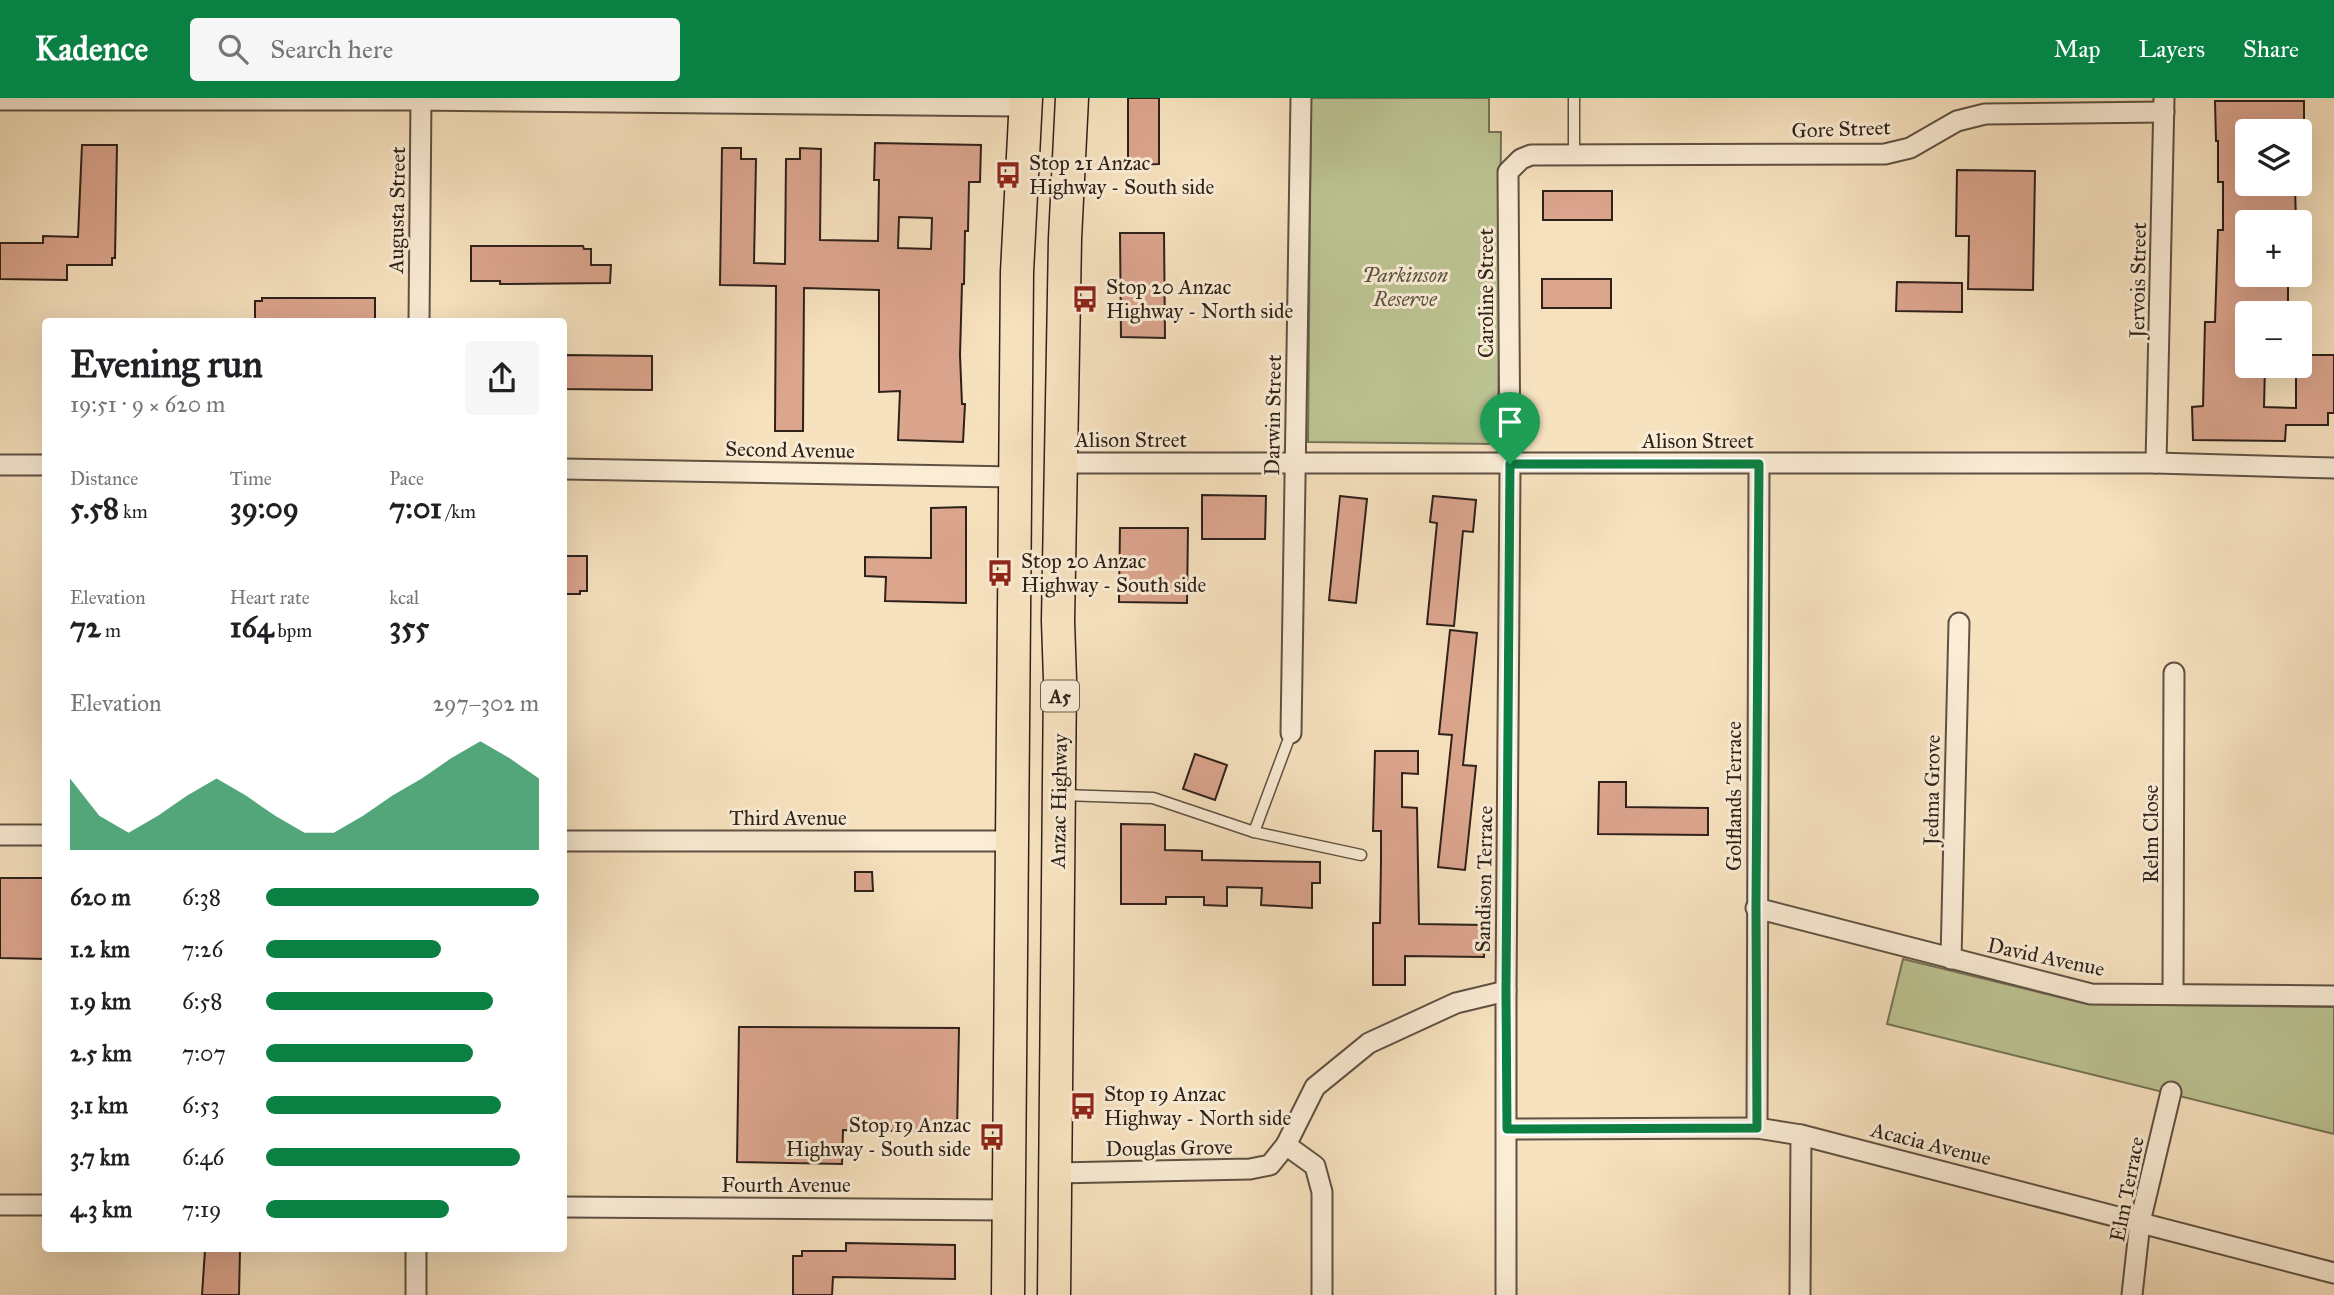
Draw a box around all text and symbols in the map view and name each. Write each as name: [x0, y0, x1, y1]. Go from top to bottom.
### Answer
search box: [190, 18, 680, 81]
text: Kadence: [35, 29, 148, 69]
icon: search: [214, 30, 252, 68]
text: Search here: [270, 33, 393, 65]
text: Map: [2054, 34, 2101, 64]
text: Layers: [2139, 34, 2205, 64]
text: Share: [2243, 34, 2299, 64]
street label: Gore Street: [1791, 114, 1892, 144]
map controls: [2235, 119, 2312, 378]
button: layers: [2235, 119, 2312, 196]
street label: Augusta Street: [383, 146, 411, 275]
place label: Stop 21 Anzac Highway - South side: [1029, 150, 1215, 200]
bus stop icon: Stop 21 Anzac Highway - South side: [993, 160, 1023, 190]
button: +: [2235, 210, 2312, 287]
street label: Jervois Street: [2124, 221, 2152, 340]
street label: Caroline Street: [1473, 228, 1499, 358]
park label: Parkinson Reserve: [1362, 262, 1448, 312]
place label: Stop 20 Anzac Highway - North side: [1106, 274, 1294, 324]
bus stop icon: Stop 20 Anzac Highway - North side: [1070, 284, 1100, 314]
button: −: [2235, 301, 2312, 378]
text: Evening run: [70, 341, 263, 387]
button: share: [465, 341, 539, 415]
street label: Darwin Street: [1259, 354, 1287, 476]
text: 19:51 · 9 × 620 m: [70, 390, 225, 418]
pin: [1480, 392, 1540, 464]
icon: arrive: [1491, 403, 1529, 441]
street label: Alison Street: [1074, 427, 1188, 453]
street label: Alison Street: [1641, 428, 1755, 454]
street label: Second Avenue: [725, 436, 855, 464]
text: Distance: [70, 467, 138, 490]
text: Time: [230, 467, 272, 490]
text: Pace: [389, 467, 424, 490]
text: 5.58: [70, 490, 119, 526]
text: 39:09: [230, 490, 299, 526]
text: 7:01: [389, 490, 442, 526]
text: km: [119, 500, 148, 523]
text: /km: [442, 500, 476, 523]
place label: Stop 20 Anzac Highway - South side: [1021, 548, 1207, 598]
bus stop icon: Stop 20 Anzac Highway - South side: [985, 558, 1015, 588]
text: Elevation: [70, 586, 145, 609]
text: Heart rate: [230, 586, 310, 609]
text: kcal: [389, 586, 419, 609]
text: 72: [70, 609, 101, 645]
text: 164: [230, 609, 274, 645]
text: 355: [389, 609, 429, 645]
text: m: [101, 619, 121, 642]
text: bpm: [274, 619, 312, 642]
road number: A5: [1041, 680, 1079, 712]
text: Elevation: [70, 689, 161, 717]
text: 297–302 m: [433, 689, 539, 717]
street label: Golflands Terrace: [1721, 721, 1747, 871]
street label: Anzac Highway: [1045, 732, 1073, 870]
street label: Jedma Grove: [1918, 734, 1946, 848]
street label: Relm Close: [2138, 785, 2164, 883]
street label: Third Avenue: [729, 805, 847, 831]
street label: Sandison Terrace: [1470, 805, 1498, 953]
text: 620 m: [70, 883, 131, 911]
text: 6:38: [182, 883, 221, 911]
street label: David Avenue: [1985, 932, 2107, 982]
text: 1.2 km: [70, 935, 130, 963]
text: 7:26: [182, 935, 223, 963]
text: 1.9 km: [70, 987, 131, 1015]
text: 6:58: [182, 987, 223, 1015]
text: 2.5 km: [70, 1039, 132, 1067]
text: 7:07: [182, 1039, 226, 1067]
place label: Stop 19 Anzac Highway - North side: [1104, 1081, 1292, 1131]
text: 3.1 km: [70, 1091, 128, 1119]
text: 6:53: [182, 1091, 219, 1119]
bus stop icon: Stop 19 Anzac Highway - North side: [1068, 1091, 1098, 1121]
place label: Stop 19 Anzac Highway - South side: [786, 1112, 971, 1162]
street label: Acacia Avenue: [1867, 1116, 1994, 1172]
bus stop icon: Stop 19 Anzac Highway - South side: [977, 1122, 1007, 1152]
street label: Douglas Grove: [1105, 1134, 1233, 1162]
street label: Elm Terrace: [2104, 1134, 2150, 1244]
text: 3.7 km: [70, 1143, 130, 1171]
text: 6:46: [182, 1143, 224, 1171]
street label: Fourth Avenue: [721, 1172, 851, 1198]
text: 4.3 km: [70, 1195, 132, 1223]
text: 7:19: [182, 1195, 221, 1223]

